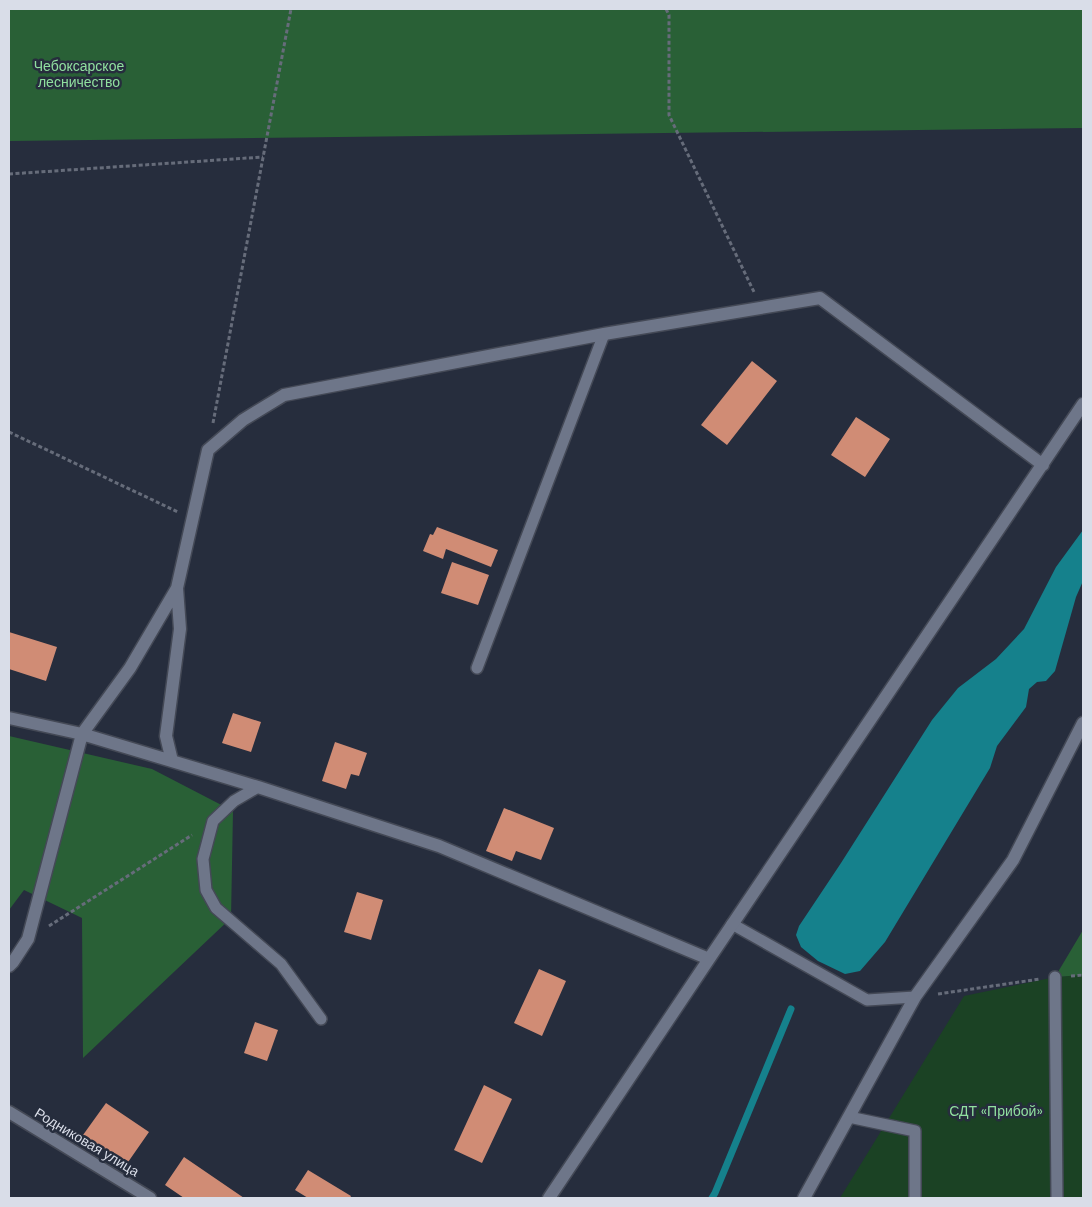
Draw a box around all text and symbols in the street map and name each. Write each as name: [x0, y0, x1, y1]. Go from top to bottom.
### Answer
park label: Чебоксарское лесничество: [34, 57, 124, 91]
park label: СДТ «Прибой»: [949, 1102, 1043, 1120]
street label: Родниковая улица: [31, 1104, 143, 1180]

